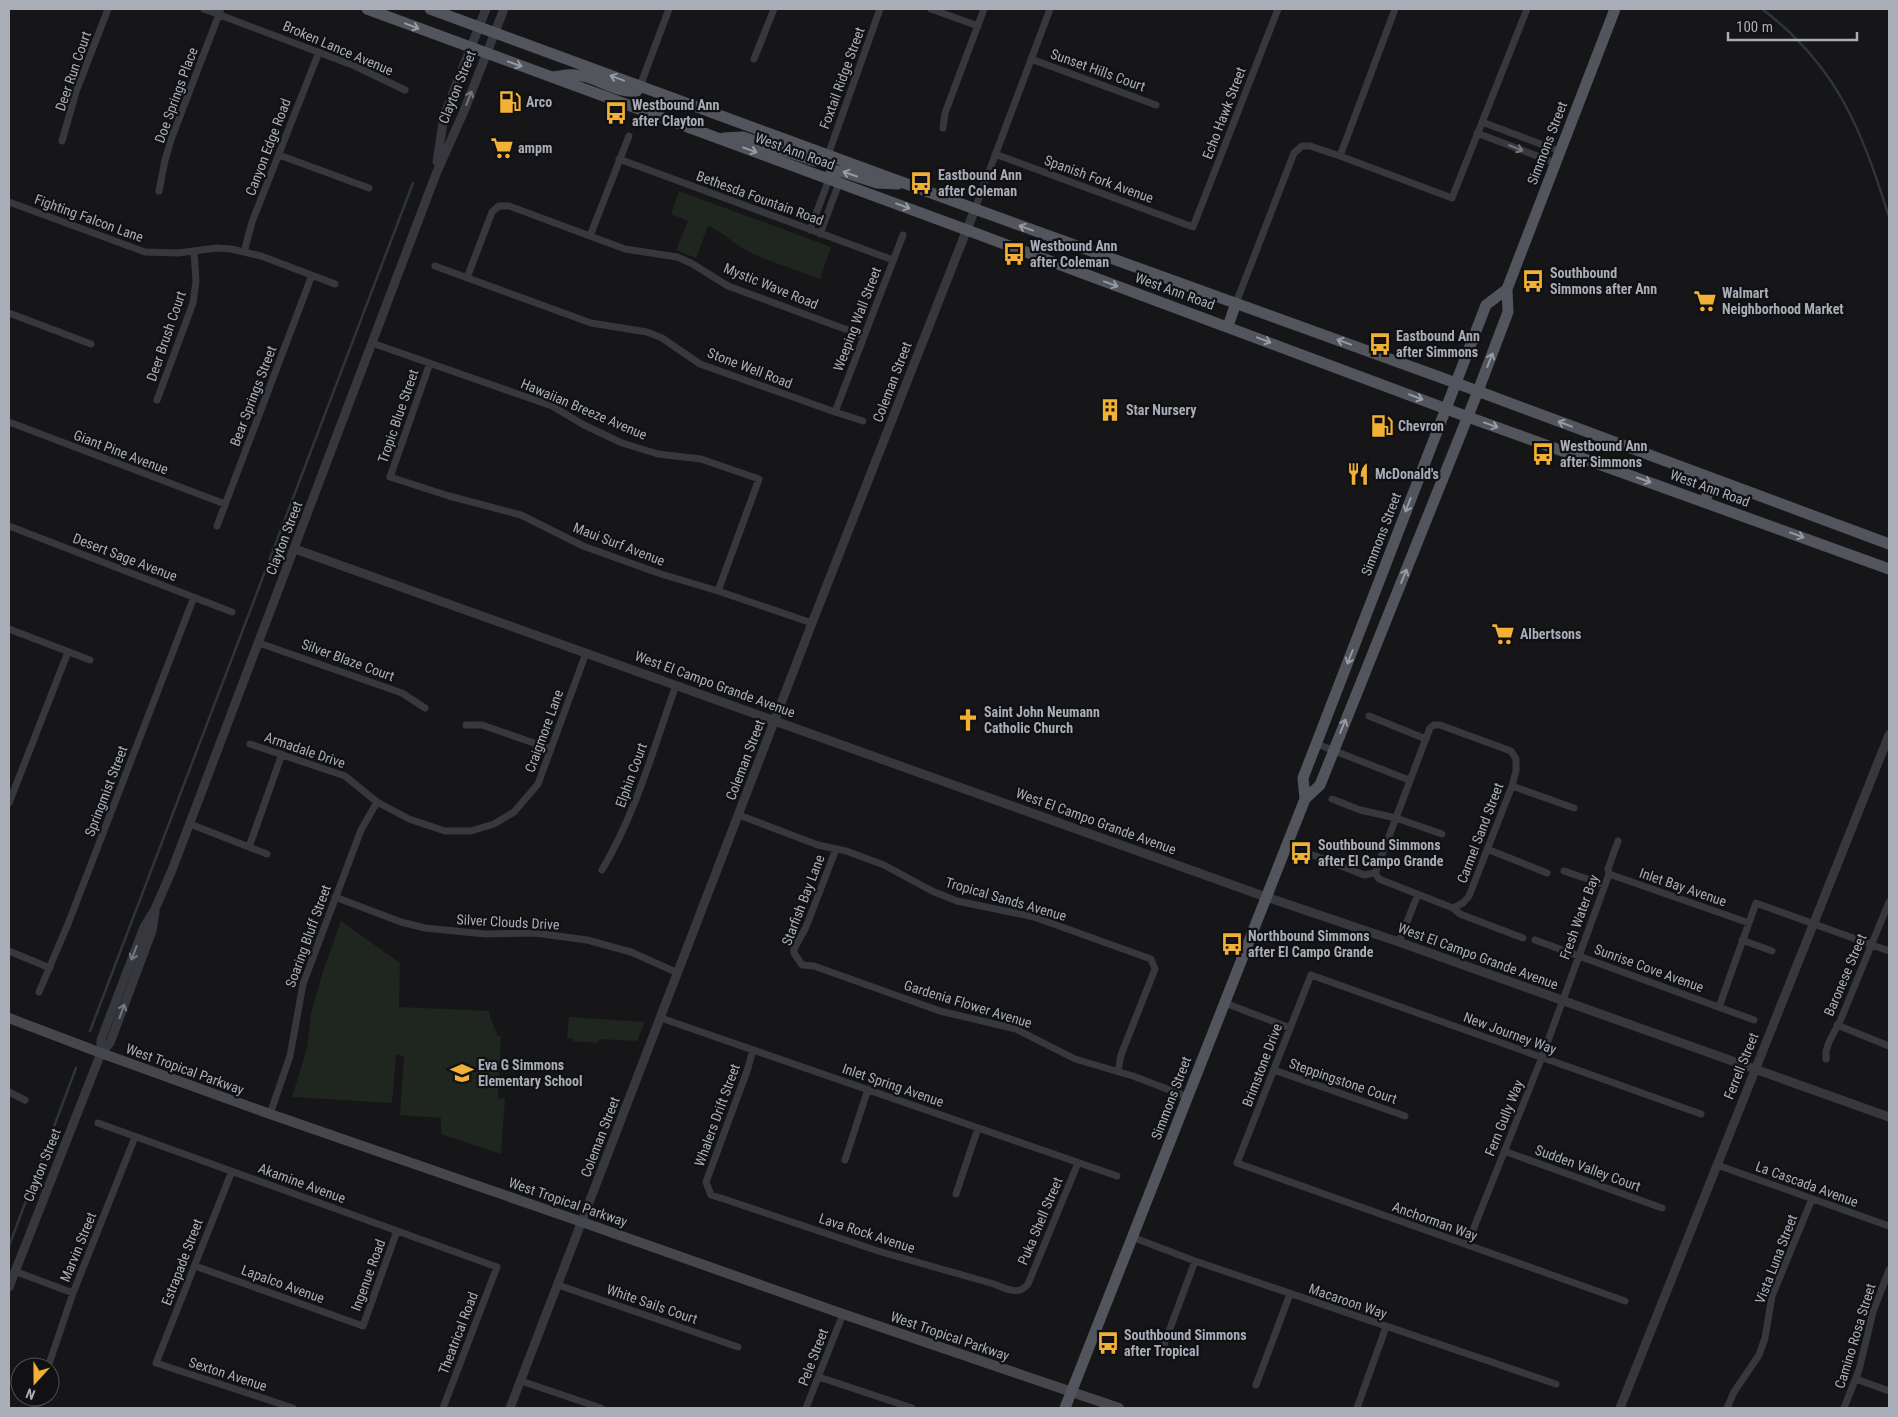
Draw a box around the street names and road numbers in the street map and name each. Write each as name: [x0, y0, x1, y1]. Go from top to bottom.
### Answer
street label: Broken Lance Avenue: [280, 18, 396, 79]
street label: Foxtail Ridge Street: [816, 25, 868, 131]
street label: Deer Run Court: [52, 29, 94, 113]
street label: Doe Springs Place: [151, 45, 201, 145]
street label: Sunset Hills Court: [1049, 45, 1147, 95]
street label: Clayton Street: [435, 48, 479, 126]
street label: Echo Hawk Street: [1199, 65, 1249, 161]
street label: Canyon Edge Road: [242, 96, 294, 198]
street label: Simmons Street: [1524, 99, 1570, 187]
street label: West Ann Road: [753, 129, 837, 173]
street label: Spanish Fork Avenue: [1042, 152, 1156, 206]
street label: Bethesda Fountain Road: [694, 168, 826, 228]
street label: Fighting Falcon Lane: [32, 191, 146, 245]
street label: Mystic Wave Road: [721, 260, 821, 312]
street label: Weeping Wall Street: [830, 265, 884, 373]
street label: West Ann Road: [1133, 269, 1217, 313]
street label: Deer Brush Court: [143, 289, 189, 383]
street label: Coleman Street: [869, 340, 915, 424]
street label: Bear Springs Street: [227, 344, 279, 448]
street label: Stone Well Road: [705, 344, 795, 392]
street label: Tropic Blue Street: [374, 367, 422, 465]
street label: Hawaiian Breeze Avenue: [519, 375, 650, 443]
street label: Giant Pine Avenue: [71, 427, 171, 478]
street label: West Ann Road: [1668, 466, 1752, 510]
street label: Simmons Street: [1358, 490, 1404, 578]
street label: Clayton Street: [263, 499, 305, 577]
street label: Maui Surf Avenue: [571, 519, 667, 569]
street label: Desert Sage Avenue: [71, 530, 180, 584]
street label: Silver Blaze Court: [299, 636, 397, 684]
street label: West El Campo Grande Avenue: [633, 648, 798, 721]
street label: Craigmore Lane: [522, 687, 567, 775]
street label: Coleman Street: [722, 718, 768, 802]
street label: Armadale Drive: [263, 729, 348, 771]
street label: Elphin Court: [612, 741, 650, 809]
street label: Springmist Street: [81, 743, 131, 839]
street label: Carmel Sand Street: [1454, 781, 1506, 885]
street label: West El Campo Grande Avenue: [1014, 785, 1179, 858]
street label: Starfish Bay Lane: [778, 852, 828, 947]
street label: Inlet Bay Avenue: [1637, 865, 1729, 910]
street label: Fresh Water Bay: [1556, 872, 1602, 962]
street label: Tropical Sands Avenue: [944, 874, 1069, 924]
street label: Soaring Bluff Street: [282, 883, 334, 989]
street label: Silver Clouds Drive: [456, 911, 560, 933]
street label: West El Campo Grande Avenue: [1396, 920, 1561, 993]
street label: Baronese Street: [1820, 931, 1870, 1019]
street label: Sunrise Cove Avenue: [1592, 941, 1706, 995]
street label: Gardenia Flower Avenue: [902, 977, 1034, 1031]
street label: New Journey Way: [1461, 1009, 1559, 1057]
street label: Brimstone Drive: [1239, 1021, 1285, 1109]
street label: Ferrell Street: [1720, 1030, 1762, 1102]
street label: West Tropical Parkway: [124, 1040, 246, 1098]
street label: Simmons Street: [1148, 1054, 1194, 1142]
street label: Steppingstone Court: [1287, 1055, 1399, 1107]
street label: Inlet Spring Avenue: [840, 1060, 946, 1110]
street label: Whalers Drift Street: [691, 1062, 743, 1168]
street label: Fern Gully Way: [1481, 1077, 1527, 1158]
street label: Coleman Street: [577, 1095, 623, 1179]
street label: Clayton Street: [20, 1126, 64, 1204]
street label: Sudden Valley Court: [1533, 1141, 1643, 1195]
street label: La Cascada Avenue: [1754, 1158, 1861, 1210]
street label: Akamine Avenue: [256, 1160, 348, 1206]
street label: West Tropical Parkway: [506, 1174, 630, 1230]
street label: Puka Shell Street: [1014, 1175, 1066, 1267]
street label: Anchorman Way: [1390, 1198, 1480, 1244]
street label: Marvin Street: [57, 1210, 99, 1284]
street label: Lava Rock Avenue: [817, 1210, 917, 1256]
street label: Vista Luna Street: [1752, 1212, 1800, 1306]
street label: Estrapade Street: [158, 1217, 206, 1307]
street label: Ingenue Road: [348, 1237, 388, 1313]
street label: Lapalco Avenue: [239, 1262, 327, 1307]
street label: Macaroon Way: [1307, 1280, 1389, 1322]
street label: White Sails Court: [604, 1281, 700, 1327]
street label: Camino Rosa Street: [1831, 1282, 1879, 1390]
street label: Theatrical Road: [435, 1290, 481, 1376]
street label: West Tropical Parkway: [888, 1308, 1012, 1364]
street label: Pele Street: [795, 1326, 831, 1388]
street label: Sexton Avenue: [187, 1354, 270, 1394]

